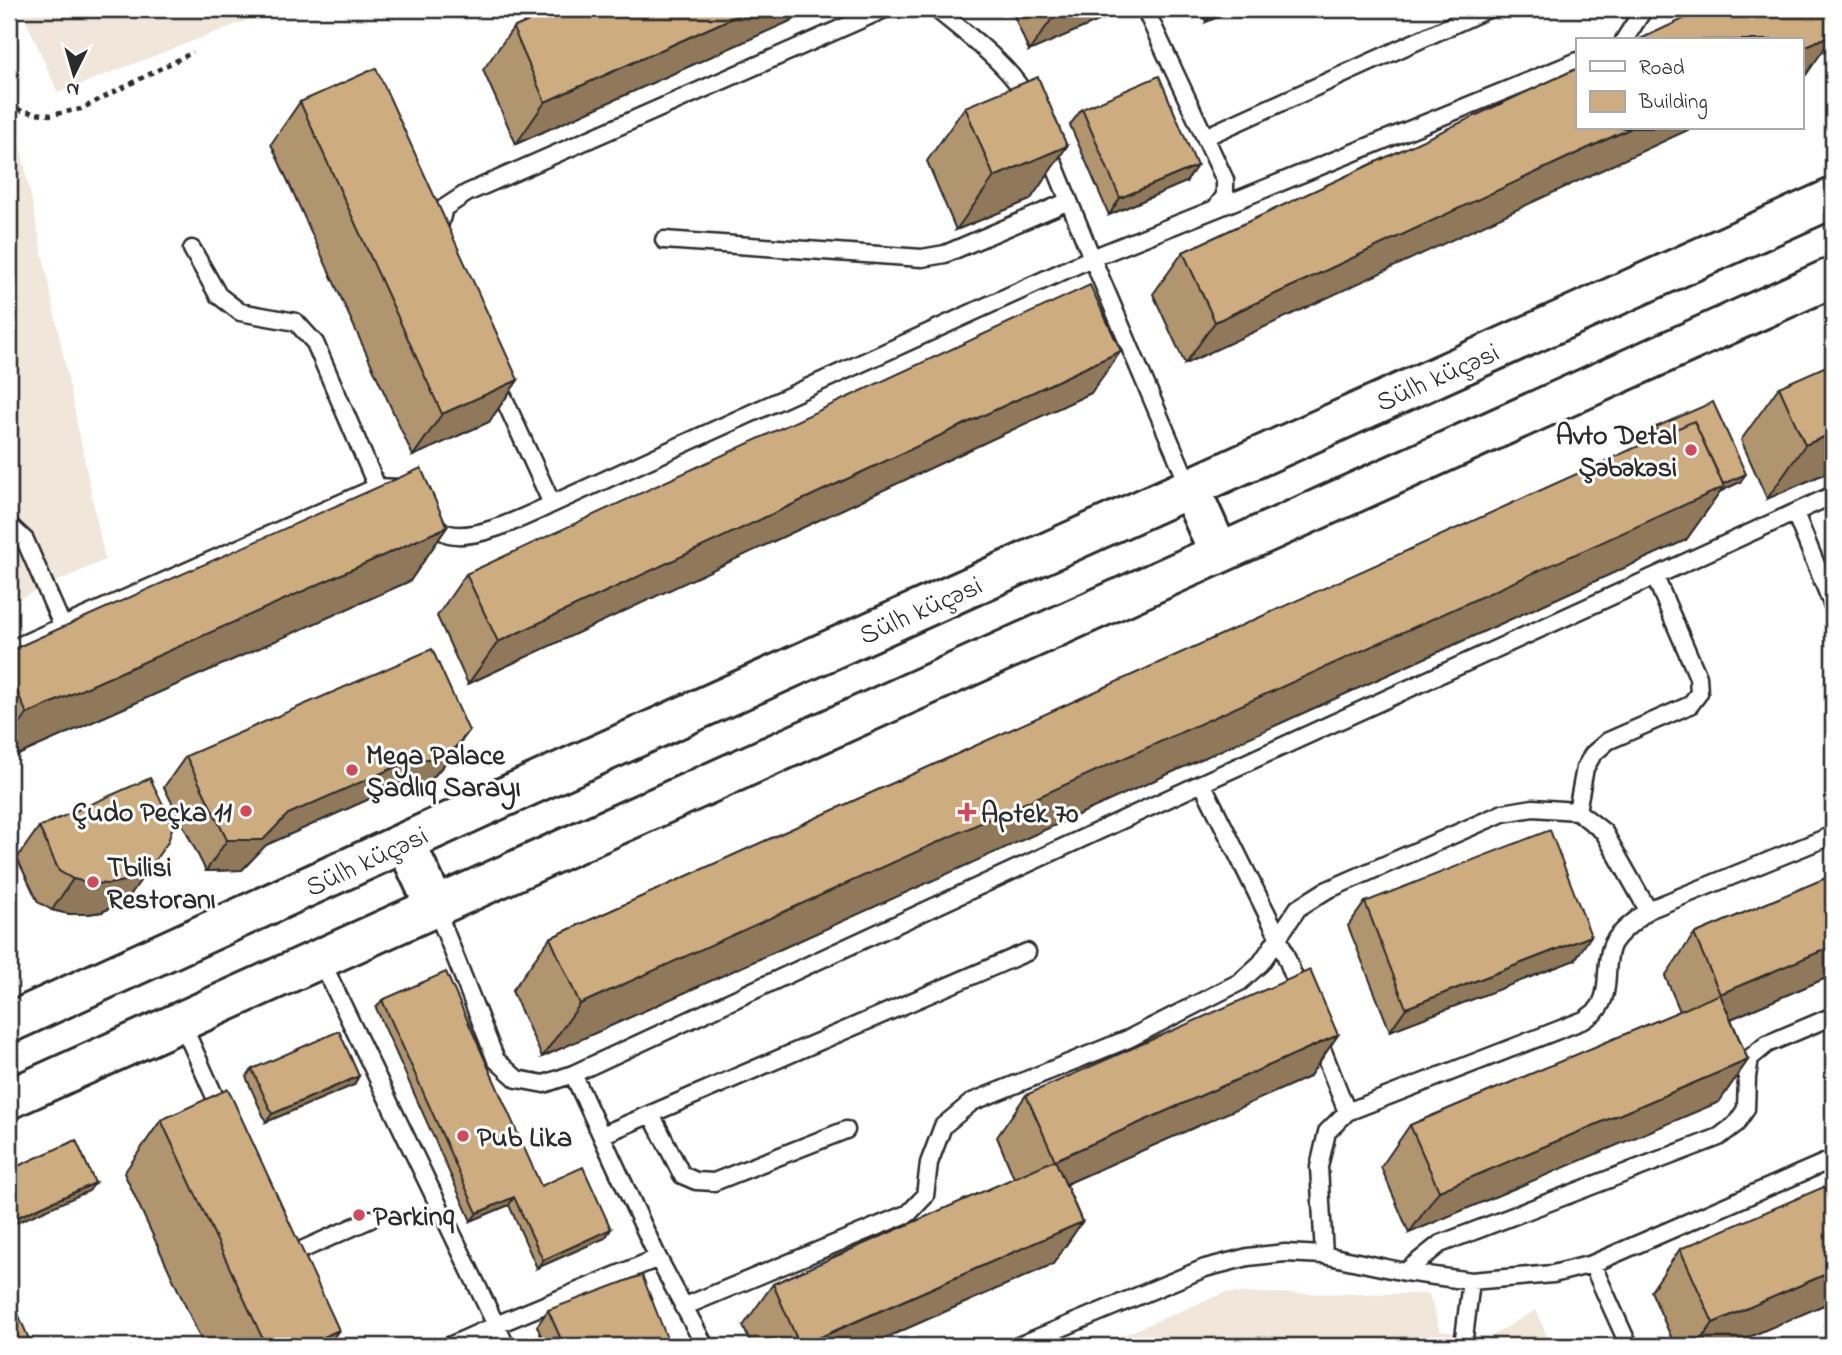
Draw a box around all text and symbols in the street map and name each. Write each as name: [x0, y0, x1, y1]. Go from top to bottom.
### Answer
north arrow: [38, 38, 108, 108]
legend: [1576, 38, 1804, 130]
text: Road: [1639, 54, 1685, 84]
text: N: [65, 74, 80, 102]
text: Building: [1638, 88, 1708, 120]
street label: Sülh küçəsi: [1370, 334, 1507, 425]
place label: Avto Detal Şəbəkəsi: [1556, 417, 1677, 490]
marker: Avto Detal Şəbəkəsi: [1683, 442, 1699, 458]
street label: Sülh küçəsi: [853, 567, 990, 658]
place label: Mega Palace Şadlıq Sarayı: [366, 737, 521, 810]
marker: Mega Palace Şadlıq Sarayı: [344, 762, 360, 778]
place label: Çudo Peçka 11: [72, 794, 232, 835]
place label: Aptek 70: [981, 795, 1078, 836]
marker: Çudo Peçka 11: [238, 803, 254, 819]
marker: Aptek 70: [959, 804, 975, 820]
street label: Sülh küçəsi: [300, 817, 435, 909]
place label: Tbilisi Restoranı: [107, 849, 216, 922]
marker: Tbilisi Restoranı: [85, 874, 101, 890]
place label: Pub Lika: [477, 1119, 572, 1160]
marker: Pub Lika: [455, 1128, 471, 1144]
place label: Parkinq: [373, 1198, 454, 1239]
marker: Parkinq: [351, 1207, 367, 1223]

